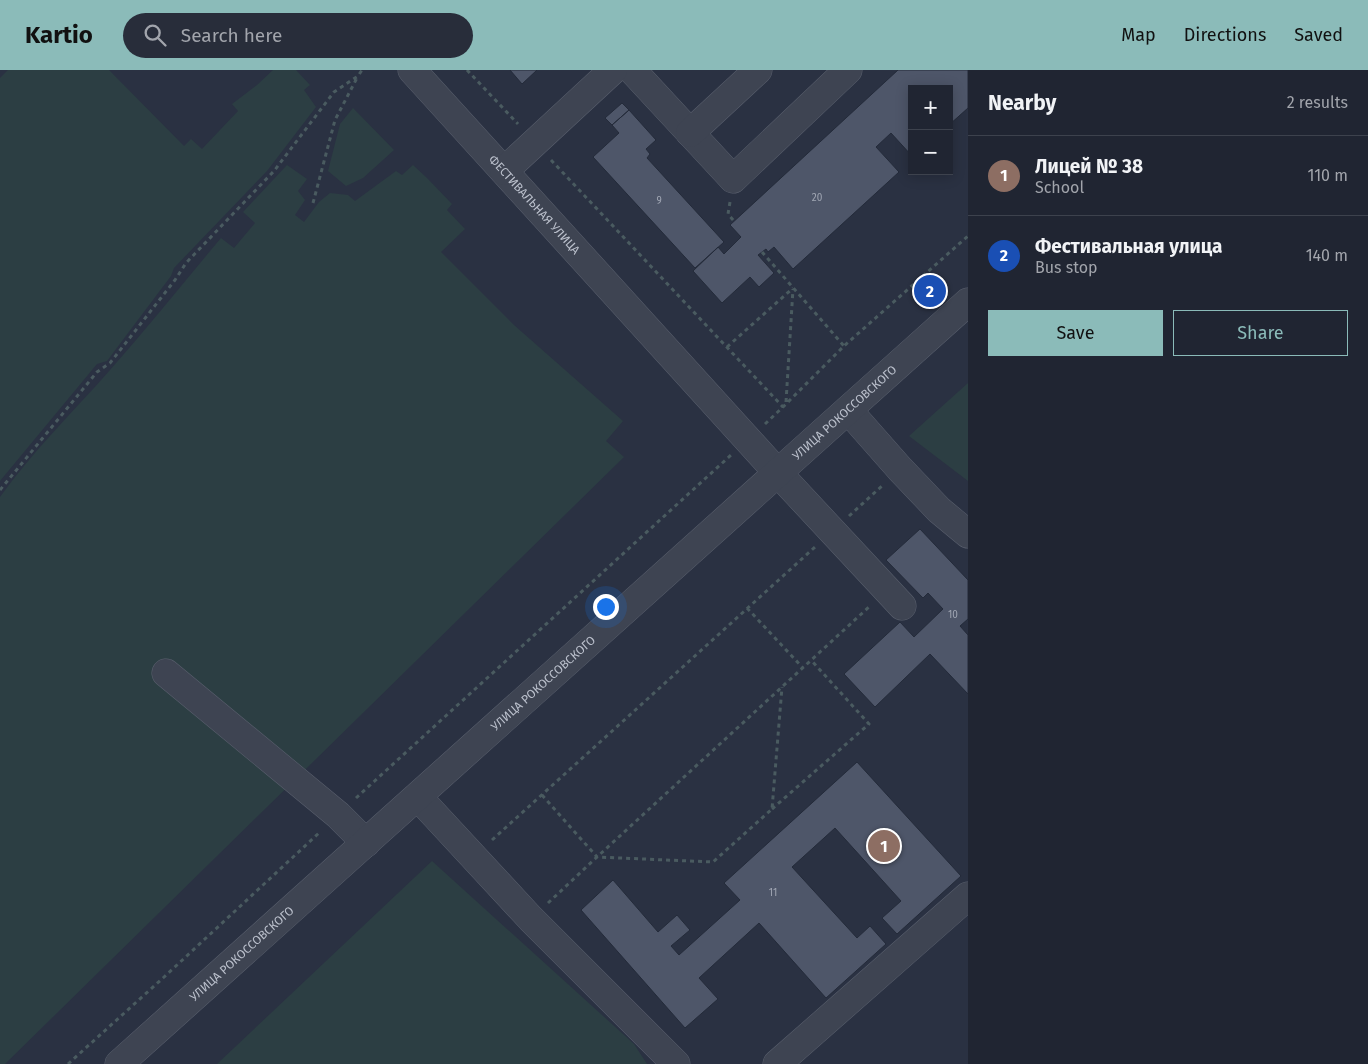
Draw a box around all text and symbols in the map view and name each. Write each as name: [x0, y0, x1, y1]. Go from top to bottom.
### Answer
search box: [123, 13, 473, 58]
text: Kartio: [25, 21, 93, 49]
icon: search: [141, 21, 169, 49]
text: Search here: [181, 24, 282, 47]
text: Map: [1121, 24, 1156, 46]
text: Directions: [1184, 24, 1266, 46]
text: Saved: [1294, 24, 1343, 46]
map controls: [908, 85, 953, 175]
button: +: [908, 85, 953, 130]
text: Nearby: [988, 90, 1056, 116]
text: 2 results: [1287, 93, 1348, 112]
button: −: [908, 130, 953, 175]
street label: ФЕСТИВАЛЬНАЯ УЛИЦА: [486, 152, 583, 257]
text: Лицей № 38: [1035, 155, 1143, 178]
text: 1: [1000, 166, 1008, 185]
text: 110 m: [1307, 166, 1348, 185]
text: School: [1035, 178, 1084, 197]
house number: 20: [812, 192, 823, 204]
house number: 9: [656, 195, 662, 207]
text: Фестивальная улица: [1035, 235, 1222, 258]
text: 2: [1000, 246, 1008, 265]
text: 140 m: [1306, 246, 1348, 265]
text: Bus stop: [1035, 258, 1098, 277]
pin: 2: [914, 272, 946, 310]
button: Save: [988, 310, 1163, 356]
button: Share: [1173, 310, 1348, 356]
street label: УЛИЦА РОКОССОВСКОГО: [790, 362, 900, 463]
your location: [593, 594, 619, 620]
house number: 10: [948, 609, 958, 621]
street label: УЛИЦА РОКОССОВСКОГО: [488, 633, 598, 734]
pin: 1: [868, 827, 900, 865]
house number: 11: [769, 887, 777, 899]
street label: УЛИЦА РОКОССОВСКОГО: [187, 903, 297, 1004]

